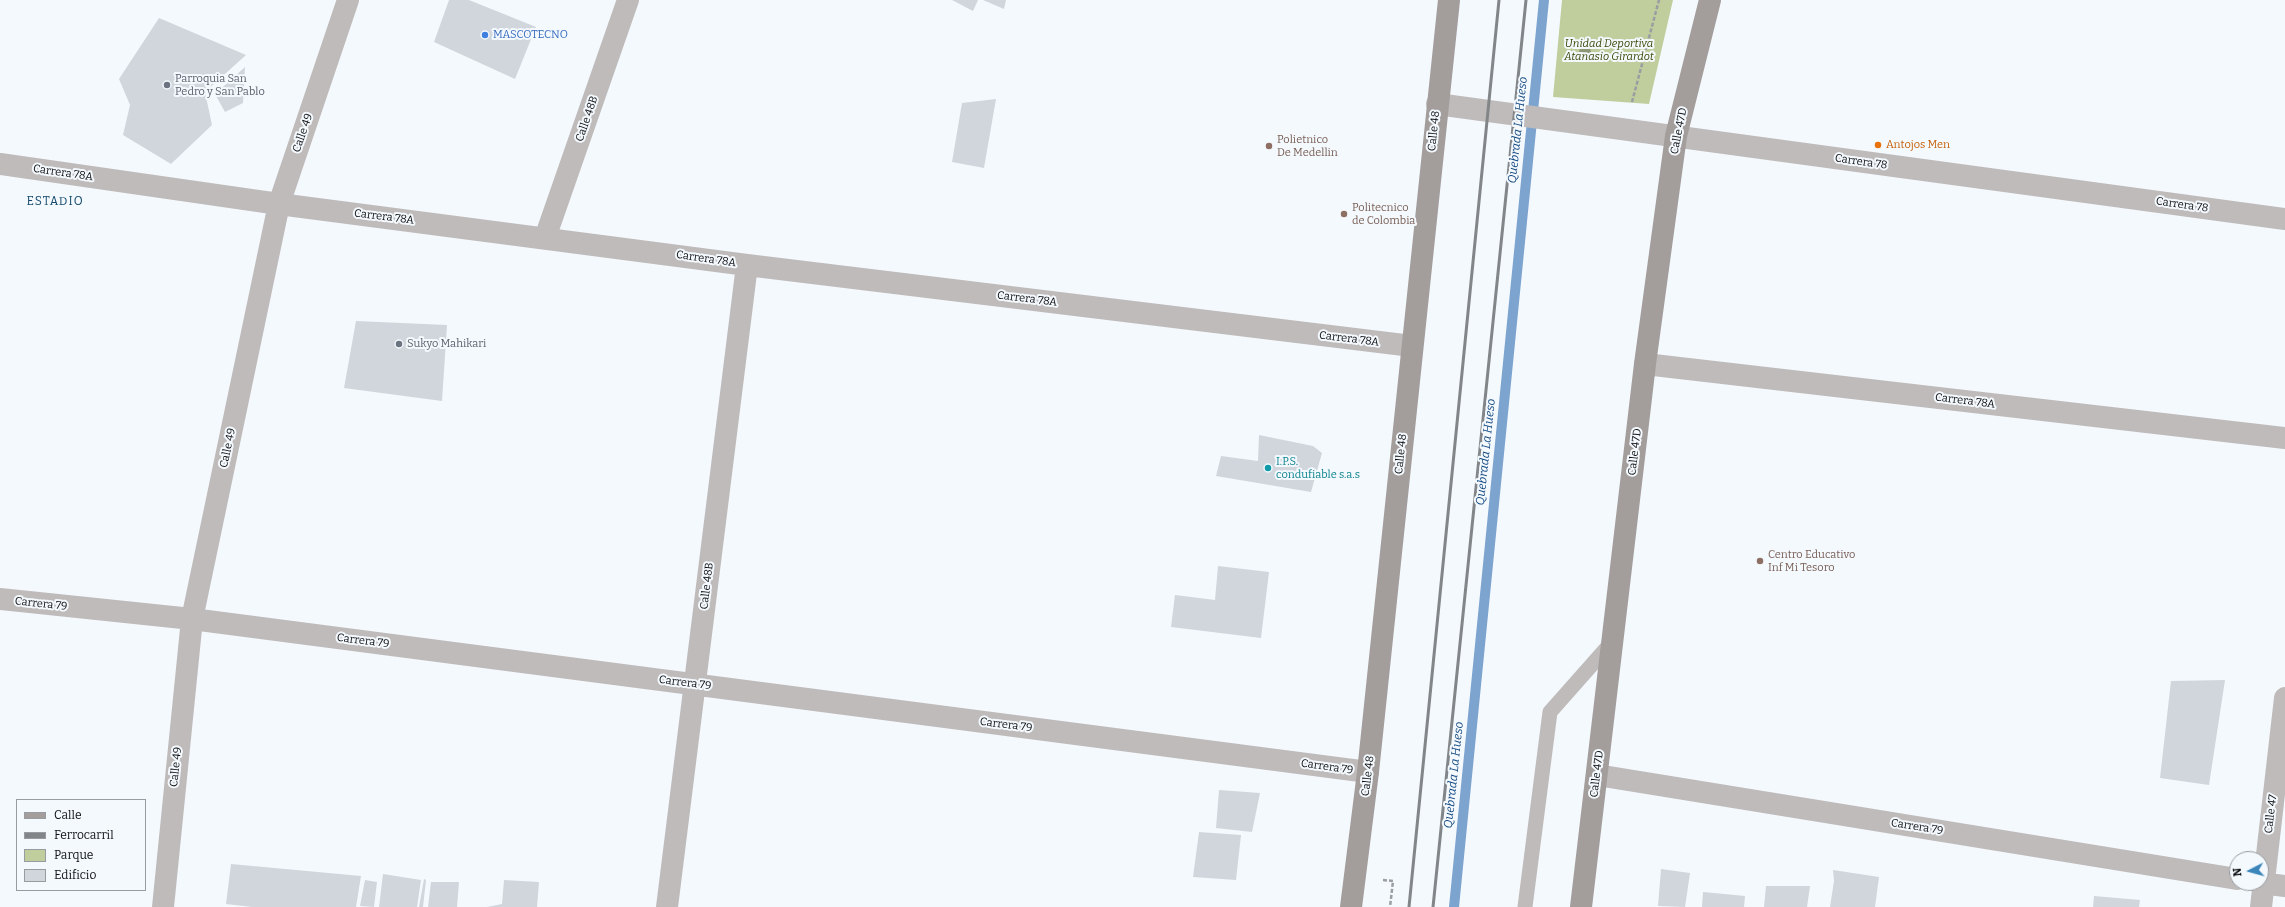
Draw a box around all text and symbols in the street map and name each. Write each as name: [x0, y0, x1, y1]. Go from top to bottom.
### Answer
place label: MASCOTECNO: [493, 28, 568, 42]
marker: MASCOTECNO: [480, 30, 490, 40]
park label: Unidad Deportiva Atanasio Girardot: [1564, 37, 1654, 63]
place label: Parroquia San Pedro y San Pablo: [175, 72, 265, 98]
water label: Quebrada La Hueso: [1505, 76, 1531, 184]
marker: Parroquia San Pedro y San Pablo: [162, 80, 172, 90]
street label: Calle 48B: [573, 95, 601, 143]
street label: Calle 47D: [1668, 107, 1690, 155]
street label: Calle 48: [1425, 110, 1443, 152]
street label: Calle 49: [290, 112, 316, 154]
place label: Polietnico De Medellin: [1277, 133, 1338, 159]
place label: Antojos Men: [1886, 138, 1950, 152]
marker: Antojos Men: [1873, 140, 1883, 150]
marker: Polietnico De Medellin: [1264, 141, 1274, 151]
street label: Carrera 78: [1834, 152, 1888, 172]
street label: Carrera 78A: [32, 162, 94, 184]
district label: ESTADIO: [26, 195, 84, 209]
street label: Carrera 78: [2155, 195, 2209, 215]
place label: Politecnico de Colombia: [1352, 201, 1415, 227]
street label: Carrera 78A: [353, 207, 415, 227]
marker: Politecnico de Colombia: [1339, 209, 1349, 219]
street label: Carrera 78A: [675, 248, 737, 270]
street label: Carrera 78A: [996, 289, 1058, 309]
street label: Carrera 78A: [1318, 329, 1380, 349]
place label: Sukyo Mahikari: [407, 337, 486, 351]
marker: Sukyo Mahikari: [394, 339, 404, 349]
street label: Carrera 78A: [1934, 391, 1996, 411]
water label: Quebrada La Hueso: [1473, 398, 1499, 506]
street label: Calle 49: [217, 427, 239, 469]
street label: Calle 47D: [1626, 428, 1644, 476]
street label: Calle 48: [1392, 433, 1410, 475]
place label: I.P.S. condufiable s.a.s: [1276, 455, 1360, 481]
marker: I.P.S. condufiable s.a.s: [1263, 463, 1273, 473]
place label: Centro Educativo Inf Mi Tesoro: [1768, 548, 1855, 574]
marker: Centro Educativo Inf Mi Tesoro: [1755, 556, 1765, 566]
street label: Calle 48B: [698, 562, 716, 610]
street label: Carrera 79: [14, 595, 68, 613]
street label: Carrera 79: [336, 631, 390, 651]
street label: Carrera 79: [658, 673, 712, 693]
street label: Carrera 79: [979, 715, 1033, 735]
water label: Quebrada La Hueso: [1441, 721, 1467, 829]
street label: Calle 49: [167, 746, 185, 788]
street label: Calle 47D: [1588, 750, 1606, 798]
street label: Calle 48: [1359, 755, 1377, 797]
street label: Carrera 79: [1300, 757, 1354, 777]
street label: Calle 47: [2262, 794, 2280, 834]
legend: [16, 799, 146, 891]
text: Calle: [54, 808, 82, 822]
street label: Carrera 79: [1890, 816, 1944, 838]
text: Ferrocarril: [54, 828, 114, 842]
text: Parque: [54, 848, 93, 862]
north arrow: [2229, 851, 2269, 891]
text: N: [2231, 867, 2244, 877]
text: Edificio: [54, 868, 96, 882]

